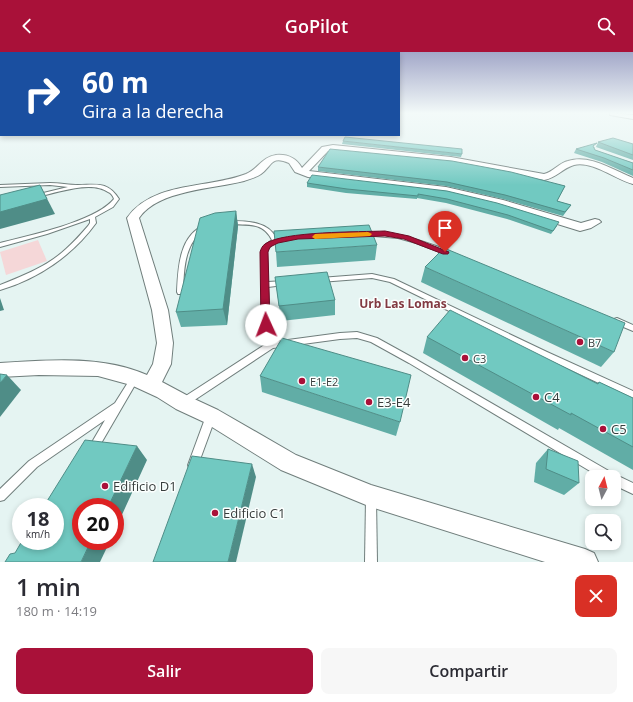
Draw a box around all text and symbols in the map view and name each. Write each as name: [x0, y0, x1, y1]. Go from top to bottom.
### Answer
text: GoPilot: [285, 14, 348, 38]
icon: back: [16, 15, 38, 37]
icon: search: [595, 15, 617, 37]
text: 60 m: [82, 63, 149, 101]
icon: right: [16, 68, 68, 120]
text: Gira a la derecha: [82, 99, 224, 123]
pin: [428, 211, 462, 252]
icon: arrive: [434, 217, 456, 239]
district label: Urb Las Lomas: [359, 295, 447, 312]
position arrow: [245, 304, 287, 346]
place label: B7: [588, 335, 601, 350]
marker: B7: [575, 337, 585, 347]
place label: C3: [473, 351, 486, 366]
marker: C3: [460, 353, 470, 363]
place label: E1-E2: [310, 374, 338, 389]
marker: E1-E2: [297, 376, 307, 386]
place label: C4: [544, 388, 560, 406]
marker: C4: [531, 392, 541, 402]
place label: E3-E4: [377, 393, 411, 411]
marker: E3-E4: [364, 397, 374, 407]
place label: C5: [611, 420, 627, 438]
marker: C5: [598, 424, 608, 434]
north arrow: [585, 470, 621, 506]
map controls: [585, 470, 621, 550]
place label: Edificio D1: [113, 477, 177, 495]
marker: Edificio D1: [100, 481, 110, 491]
speed limit sign: 20: [72, 498, 124, 550]
place label: Edificio C1: [223, 504, 285, 522]
text: 18: [27, 505, 49, 532]
marker: Edificio C1: [210, 508, 220, 518]
button: search: [585, 514, 621, 550]
text: km/h: [26, 527, 50, 541]
text: 1 min: [16, 570, 81, 603]
button: close: [575, 575, 617, 617]
text: 180 m · 14:19: [16, 602, 97, 620]
button: Salir: [16, 648, 313, 694]
button: Compartir: [321, 648, 617, 694]

